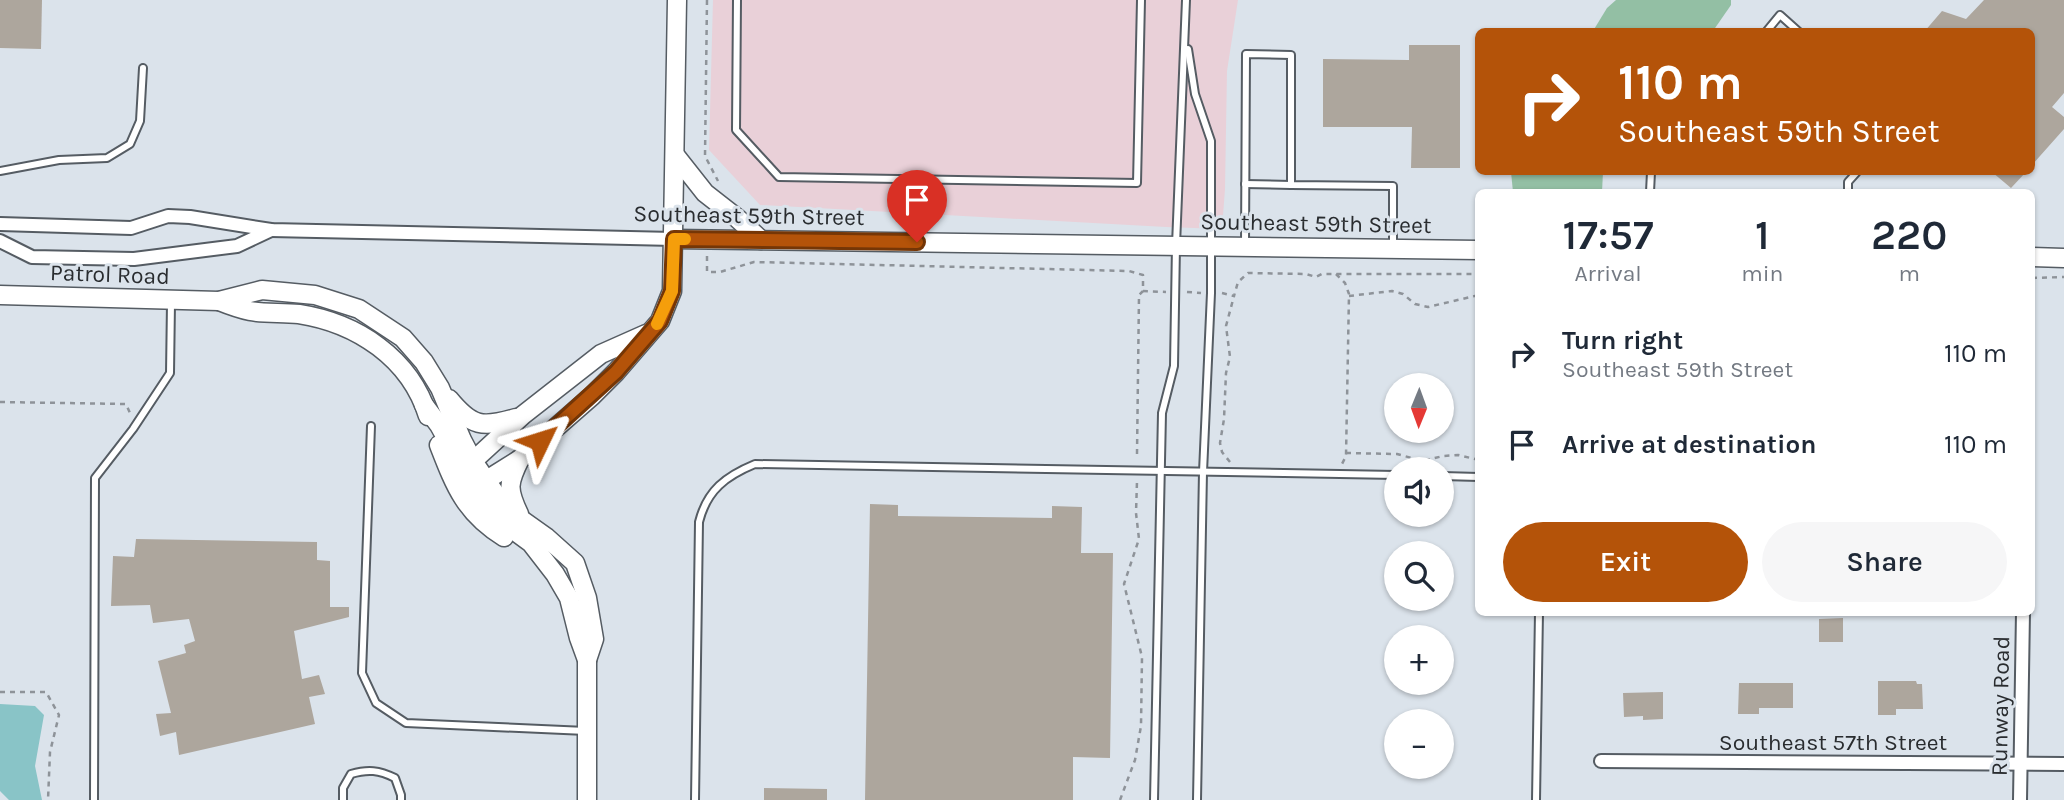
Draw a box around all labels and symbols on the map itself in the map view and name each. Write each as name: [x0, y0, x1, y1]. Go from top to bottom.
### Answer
pin: [887, 170, 947, 242]
street label: Southeast 59th Street: [633, 200, 865, 231]
street label: Southeast 59th Street: [1200, 208, 1432, 239]
street label: Patrol Road: [50, 259, 170, 290]
north arrow: [1384, 373, 1454, 443]
position arrow: [503, 404, 577, 478]
street label: Runway Road: [1986, 636, 2015, 776]
street label: Southeast 57th Street: [1719, 729, 1948, 756]

